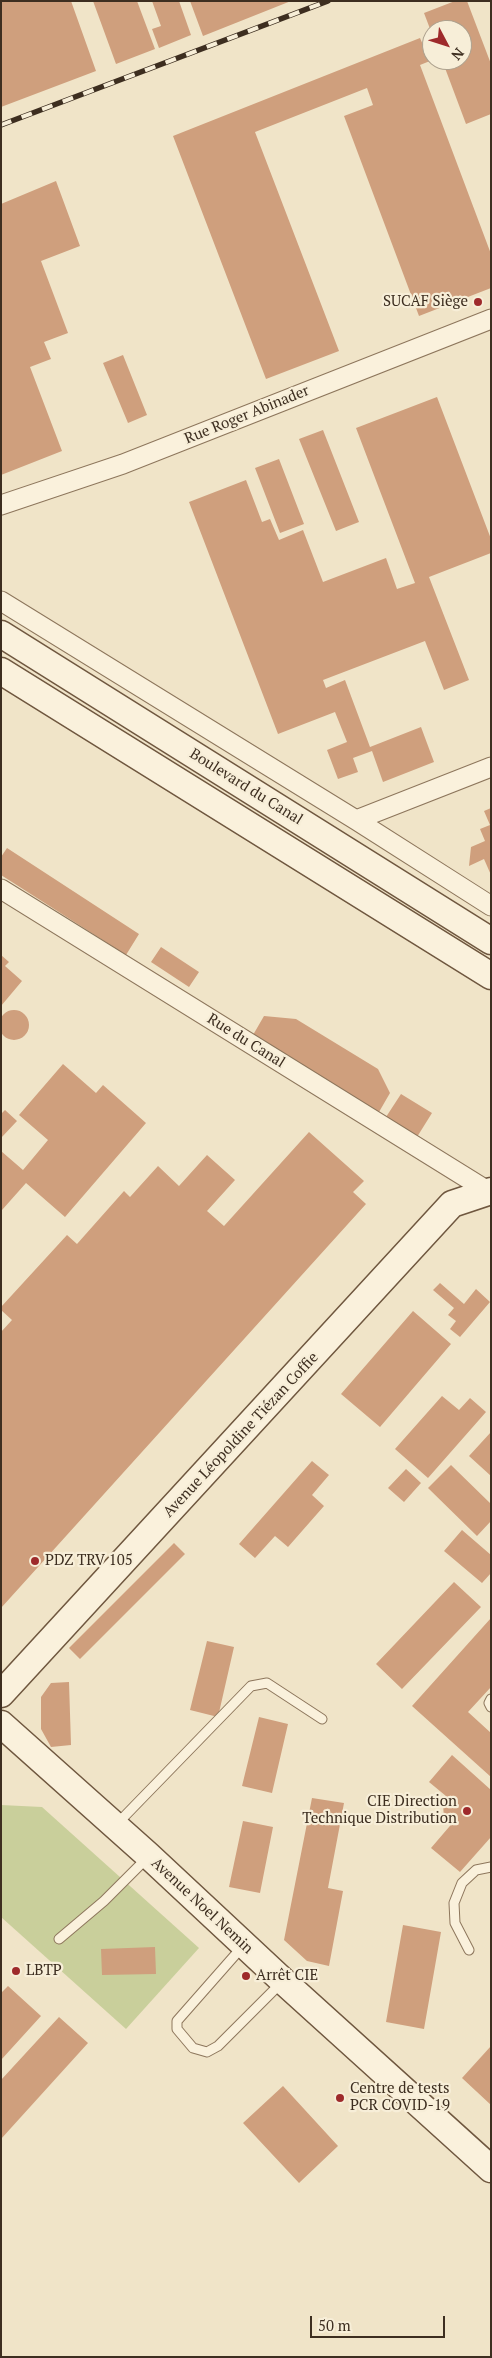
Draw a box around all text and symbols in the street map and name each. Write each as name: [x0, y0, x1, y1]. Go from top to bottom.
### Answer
north arrow: [422, 20, 472, 70]
text: N: [447, 44, 469, 64]
place label: SUCAF Siège: [383, 293, 468, 311]
marker: SUCAF Siège: [472, 296, 484, 308]
street label: Rue Roger Abinader: [182, 382, 312, 448]
street label: Boulevard du Canal: [186, 745, 306, 829]
street label: Rue du Canal: [204, 1010, 288, 1072]
street label: Avenue Léopoldine Tiézan Coffie: [160, 1349, 322, 1521]
place label: PDZ TRV 105: [45, 1552, 133, 1570]
marker: PDZ TRV 105: [29, 1555, 41, 1567]
place label: CIE Direction Technique Distribution: [302, 1793, 457, 1828]
marker: CIE Direction Technique Distribution: [461, 1805, 473, 1817]
street label: Avenue Noel Nemin: [147, 1854, 257, 1958]
place label: LBTP: [26, 1962, 62, 1980]
marker: LBTP: [10, 1965, 22, 1977]
place label: Arrêt CIE: [256, 1967, 318, 1985]
marker: Arrêt CIE: [240, 1970, 252, 1982]
place label: Centre de tests PCR COVID-19: [350, 2080, 450, 2115]
marker: Centre de tests PCR COVID-19: [334, 2092, 346, 2104]
scale bar: [312, 2306, 447, 2338]
text: 50 m: [318, 2315, 351, 2335]

